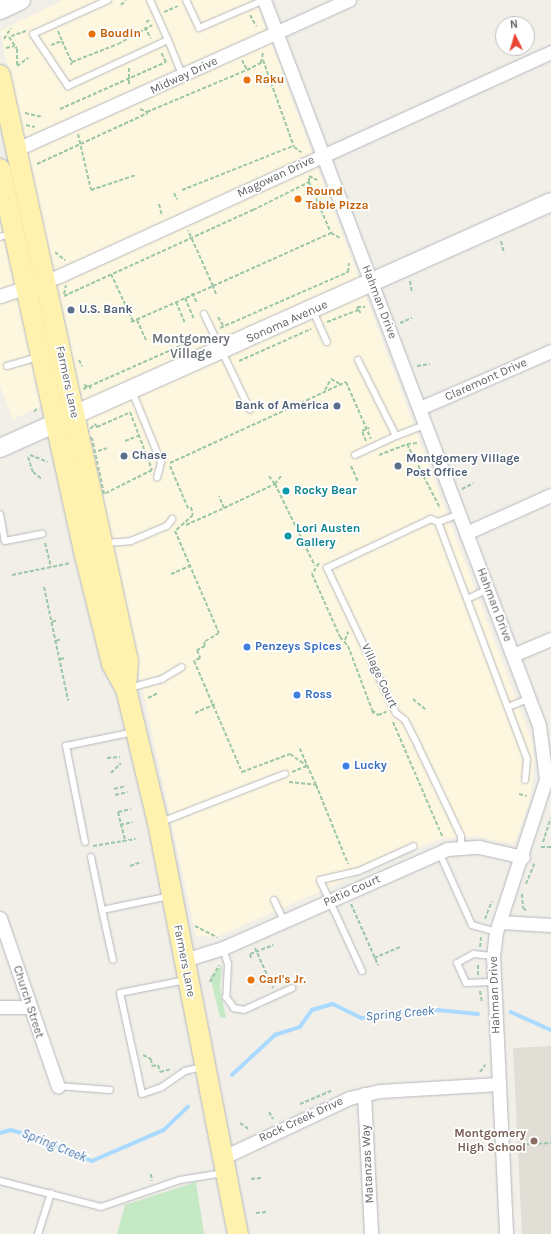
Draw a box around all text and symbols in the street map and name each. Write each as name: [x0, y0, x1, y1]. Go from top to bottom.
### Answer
north arrow: [495, 16, 535, 56]
text: N: [509, 18, 518, 31]
place label: Boudin: [100, 27, 141, 41]
marker: Boudin: [87, 29, 97, 39]
street label: Midway Drive: [148, 54, 220, 98]
place label: Raku: [255, 73, 284, 87]
marker: Raku: [242, 75, 252, 85]
street label: Magowan Drive: [235, 153, 317, 201]
place label: Round Table Pizza: [306, 185, 368, 213]
marker: Round Table Pizza: [293, 194, 303, 204]
street label: Hahman Drive: [358, 263, 400, 341]
street label: Sonoma Avenue: [244, 298, 330, 346]
place label: U.S. Bank: [79, 303, 132, 317]
marker: U.S. Bank: [66, 305, 76, 315]
district label: Montgomery Village: [152, 332, 230, 363]
street label: Farmers Lane: [52, 345, 82, 419]
street label: Claremont Drive: [443, 355, 529, 405]
place label: Bank of America: [235, 399, 329, 413]
marker: Bank of America: [332, 401, 342, 411]
place label: Chase: [132, 449, 167, 463]
marker: Chase: [119, 451, 129, 461]
place label: Montgomery Village Post Office: [406, 452, 520, 480]
marker: Montgomery Village Post Office: [393, 461, 403, 471]
place label: Rocky Bear: [294, 484, 357, 498]
marker: Rocky Bear: [281, 486, 291, 496]
place label: Lori Austen Gallery: [296, 522, 360, 550]
marker: Lori Austen Gallery: [283, 531, 293, 541]
street label: Hahman Drive: [473, 566, 515, 644]
place label: Penzeys Spices: [255, 640, 341, 654]
street label: Village Court: [358, 641, 400, 711]
marker: Penzeys Spices: [242, 642, 252, 652]
place label: Ross: [305, 688, 332, 702]
marker: Ross: [292, 690, 302, 700]
place label: Lucky: [354, 759, 387, 773]
marker: Lucky: [341, 761, 351, 771]
street label: Patio Court: [321, 872, 383, 910]
street label: Farmers Lane: [170, 924, 198, 998]
street label: Hahman Drive: [486, 956, 504, 1034]
street label: Church Street: [9, 964, 47, 1040]
place label: Carl's Jr.: [259, 973, 306, 987]
marker: Carl's Jr.: [246, 975, 256, 985]
water label: Spring Creek: [365, 1003, 435, 1025]
street label: Rock Creek Drive: [257, 1094, 345, 1146]
street label: Matanzas Way: [359, 1124, 377, 1204]
water label: Spring Creek: [19, 1126, 89, 1166]
place label: Montgomery High School: [454, 1127, 526, 1155]
marker: Montgomery High School: [529, 1136, 539, 1146]

